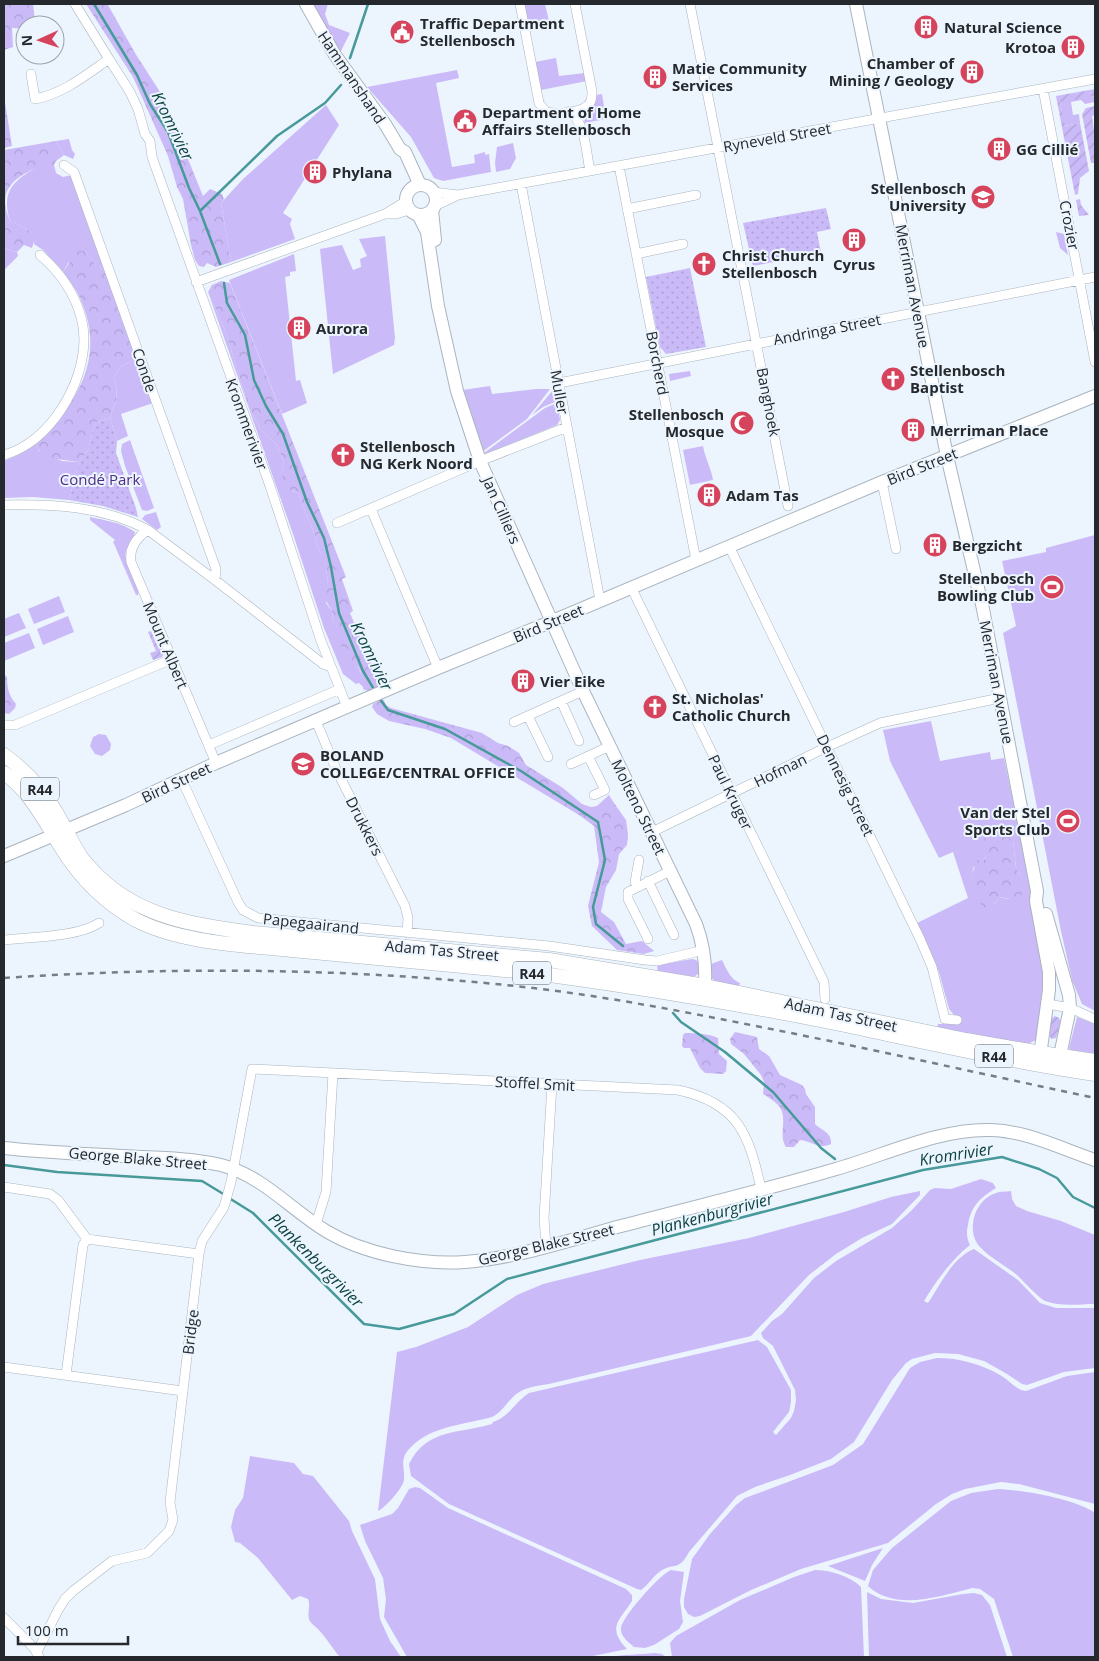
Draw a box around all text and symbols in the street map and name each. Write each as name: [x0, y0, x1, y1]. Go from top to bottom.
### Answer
place label: Traffic Department Stellenbosch: [420, 13, 565, 50]
building icon: Natural Science: [913, 14, 939, 40]
north arrow: [15, 15, 65, 65]
place label: Natural Science: [944, 17, 1062, 37]
public building icon: Traffic Department Stellenbosch: [389, 19, 415, 45]
street label: Hammanshand: [314, 27, 390, 127]
building icon: Krotoa: [1060, 34, 1086, 60]
text: N: [17, 35, 36, 47]
place label: Krotoa: [1005, 37, 1056, 57]
place label: Chamber of Mining / Geology: [829, 53, 955, 90]
place label: Matie Community Services: [672, 58, 807, 95]
building icon: Chamber of Mining / Geology: [959, 59, 985, 85]
building icon: Matie Community Services: [642, 64, 668, 90]
water label: Kromrivier: [147, 88, 199, 165]
place label: Department of Home Affairs Stellenbosch: [482, 102, 641, 139]
public building icon: Department of Home Affairs Stellenbosch: [452, 108, 478, 134]
street label: Ryneveld Street: [722, 118, 832, 156]
building icon: GG Cillié: [986, 136, 1012, 162]
place label: GG Cillié: [1016, 139, 1078, 159]
building icon: Phylana: [302, 159, 328, 185]
place label: Phylana: [332, 162, 392, 182]
place label: Stellenbosch University: [871, 178, 966, 215]
school or university icon: Stellenbosch University: [970, 184, 996, 210]
street label: Crozier: [1055, 199, 1085, 251]
street label: Merriman Avenue: [891, 222, 935, 350]
building icon: Cyrus: [841, 227, 867, 253]
place label: Christ Church Stellenbosch: [722, 245, 824, 282]
church icon: Christ Church Stellenbosch: [691, 251, 717, 277]
place label: Cyrus: [833, 254, 875, 274]
street label: Andringa Street: [771, 309, 883, 349]
building icon: Aurora: [286, 315, 312, 341]
place label: Aurora: [316, 318, 368, 338]
street label: Borcherd: [642, 329, 674, 397]
street label: Conde: [128, 345, 162, 395]
place label: Stellenbosch Baptist: [910, 360, 1005, 397]
street label: Banghoek: [753, 366, 786, 438]
church icon: Stellenbosch Baptist: [880, 366, 906, 392]
street label: Muller: [546, 368, 574, 416]
street label: Krommerivier: [221, 375, 273, 473]
place label: Stellenbosch Mosque: [629, 404, 724, 441]
mosque icon: Stellenbosch Mosque: [729, 410, 755, 436]
building icon: Merriman Place: [900, 417, 926, 443]
place label: Merriman Place: [930, 420, 1049, 440]
place label: Stellenbosch NG Kerk Noord: [360, 436, 473, 473]
church icon: Stellenbosch NG Kerk Noord: [330, 442, 356, 468]
street label: Bird Street: [884, 443, 960, 489]
park label: Condé Park: [60, 469, 140, 489]
street label: Jan Cilliers: [477, 471, 526, 547]
building icon: Adam Tas: [696, 482, 722, 508]
place label: Adam Tas: [726, 485, 799, 505]
building icon: Bergzicht: [922, 532, 948, 558]
place label: Bergzicht: [952, 535, 1023, 555]
place label: Stellenbosch Bowling Club: [937, 568, 1034, 605]
sports icon: Stellenbosch Bowling Club: [1039, 574, 1065, 600]
street label: Mount Albert: [139, 599, 193, 691]
street label: Bird Street: [510, 599, 586, 647]
water label: Kromrivier: [346, 618, 398, 695]
street label: Merriman Avenue: [975, 618, 1019, 746]
building icon: Vier Eike: [510, 668, 536, 694]
place label: Vier Eike: [540, 671, 605, 691]
place label: St. Nicholas' Catholic Church: [672, 688, 791, 725]
church icon: St. Nicholas' Catholic Church: [642, 694, 668, 720]
street label: Dennesig Street: [813, 731, 879, 839]
place label: BOLAND COLLEGE/CENTRAL OFFICE: [320, 745, 515, 782]
street label: Hofman: [750, 749, 810, 791]
school or university icon: BOLAND COLLEGE/CENTRAL OFFICE: [290, 751, 316, 777]
street label: Paul Kruger: [704, 751, 758, 833]
street label: Molteno Street: [607, 756, 671, 858]
street label: Bird Street: [138, 757, 214, 807]
road number: R44: [21, 778, 59, 801]
street label: Drukkers: [342, 793, 388, 859]
place label: Van der Stel Sports Club: [960, 802, 1050, 839]
sports icon: Van der Stel Sports Club: [1055, 808, 1081, 834]
street label: Papegaairand: [262, 908, 360, 938]
street label: Adam Tas Street: [384, 935, 500, 965]
road number: R44: [513, 961, 551, 984]
street label: Adam Tas Street: [783, 992, 899, 1036]
road number: R44: [975, 1044, 1013, 1068]
street label: Stoffel Smit: [495, 1071, 575, 1095]
water label: Kromrivier: [918, 1137, 995, 1171]
street label: George Blake Street: [68, 1142, 208, 1174]
water label: Plankenburgrivier: [649, 1187, 776, 1241]
water label: Plankenburgrivier: [264, 1208, 369, 1313]
street label: George Blake Street: [476, 1219, 616, 1269]
street label: Bridge: [177, 1308, 203, 1356]
scale bar: [18, 1614, 128, 1646]
text: 100 m: [25, 1620, 69, 1640]

